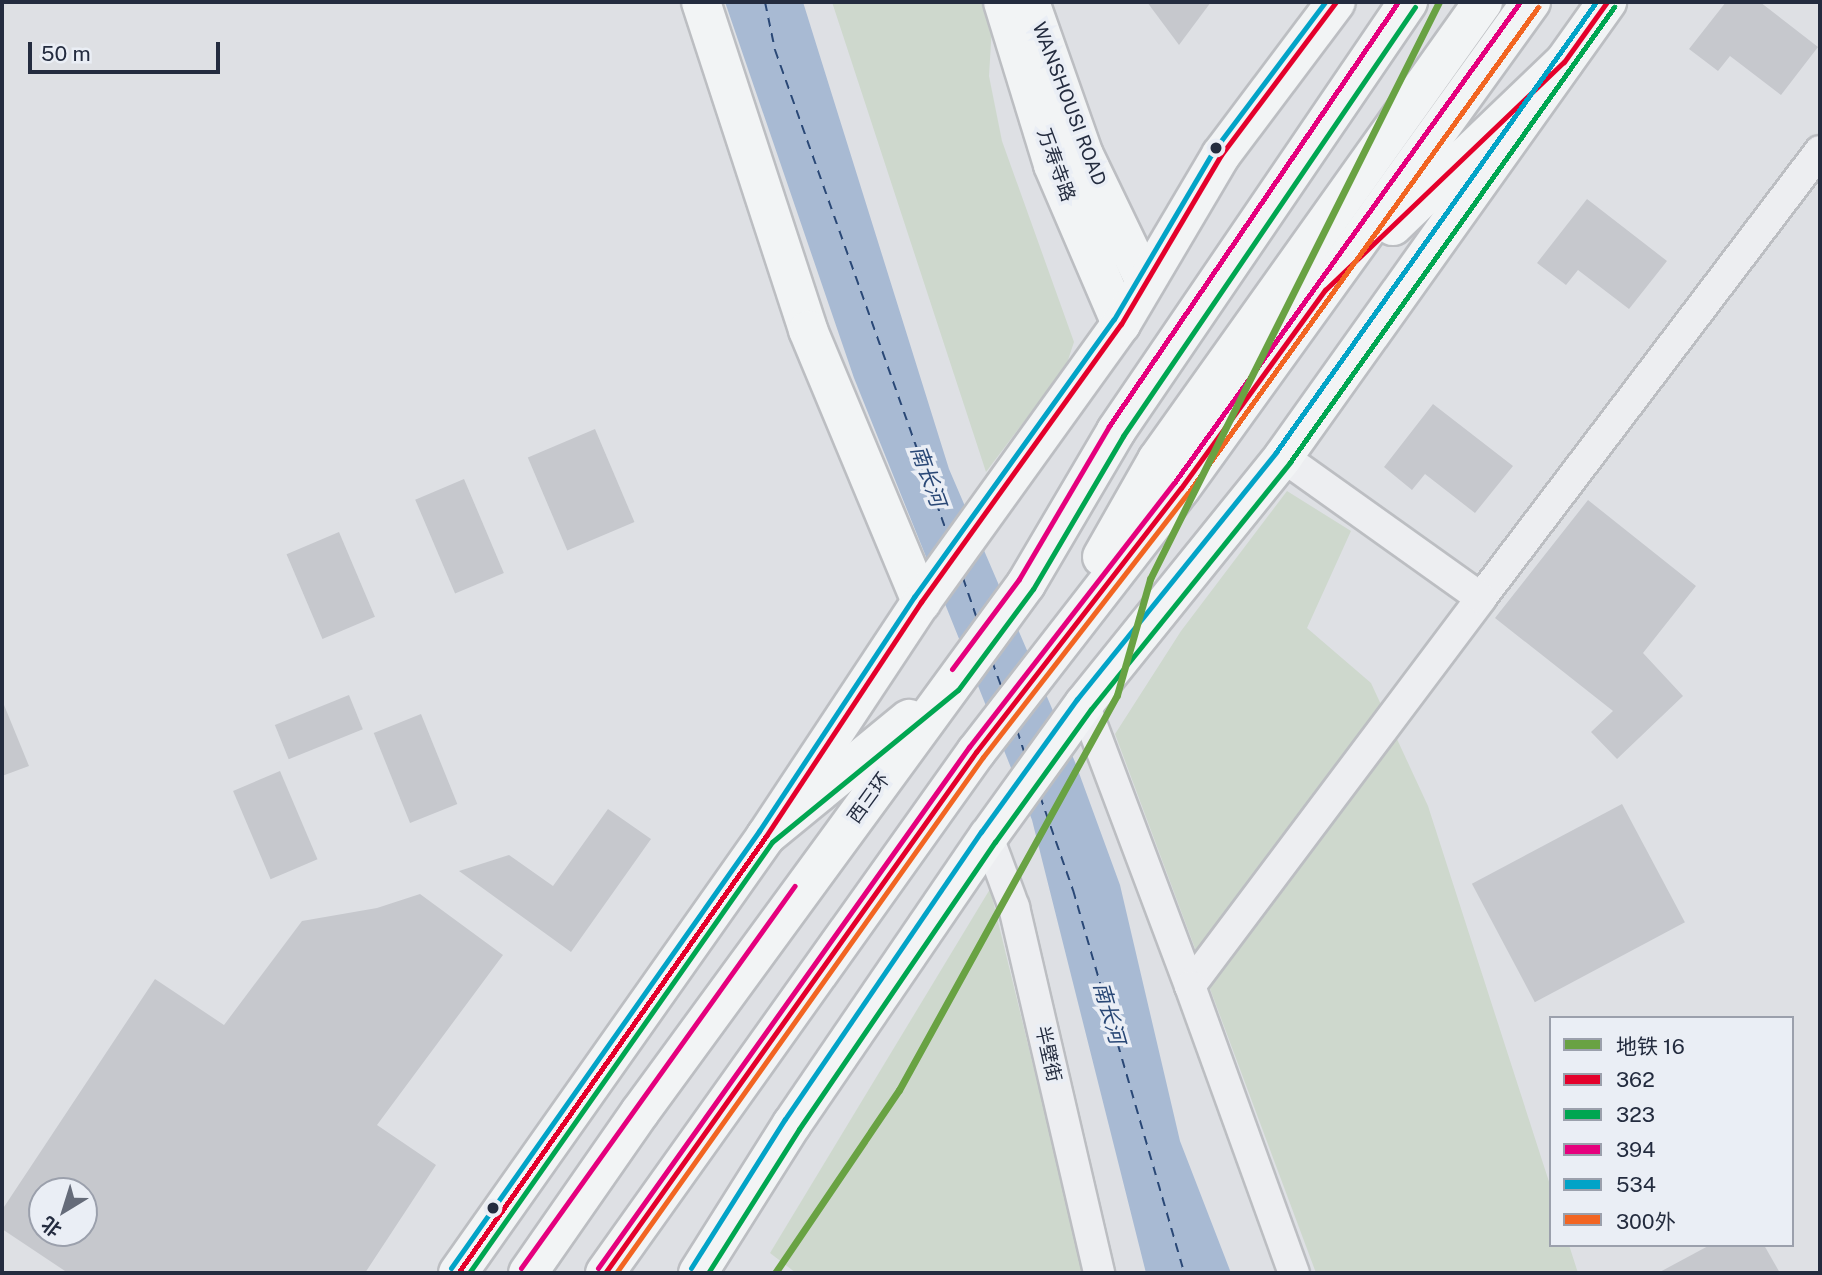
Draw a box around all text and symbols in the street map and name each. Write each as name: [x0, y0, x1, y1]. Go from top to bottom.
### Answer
street label: WANSHOUSI ROAD: [1027, 19, 1111, 189]
scale bar: [32, 28, 224, 72]
text: 50 m: [41, 41, 91, 66]
street label: 万寿寺路: [1032, 125, 1080, 205]
unlabelled marker: [1209, 141, 1223, 155]
water label: 南长河: [905, 442, 951, 510]
street label: 西三环: [843, 768, 895, 828]
water label: 南长河: [1088, 979, 1130, 1047]
legend: [1549, 1016, 1794, 1247]
street label: 半壁街: [1030, 1024, 1066, 1084]
text: 地铁 16: [1616, 1034, 1685, 1059]
text: 362: [1616, 1067, 1655, 1092]
text: 323: [1616, 1102, 1655, 1127]
text: 394: [1616, 1137, 1655, 1162]
text: 534: [1616, 1172, 1656, 1197]
north arrow: [28, 1177, 98, 1247]
unlabelled marker: [486, 1201, 500, 1215]
text: 300外: [1616, 1209, 1676, 1234]
text: 北: [37, 1212, 66, 1241]

